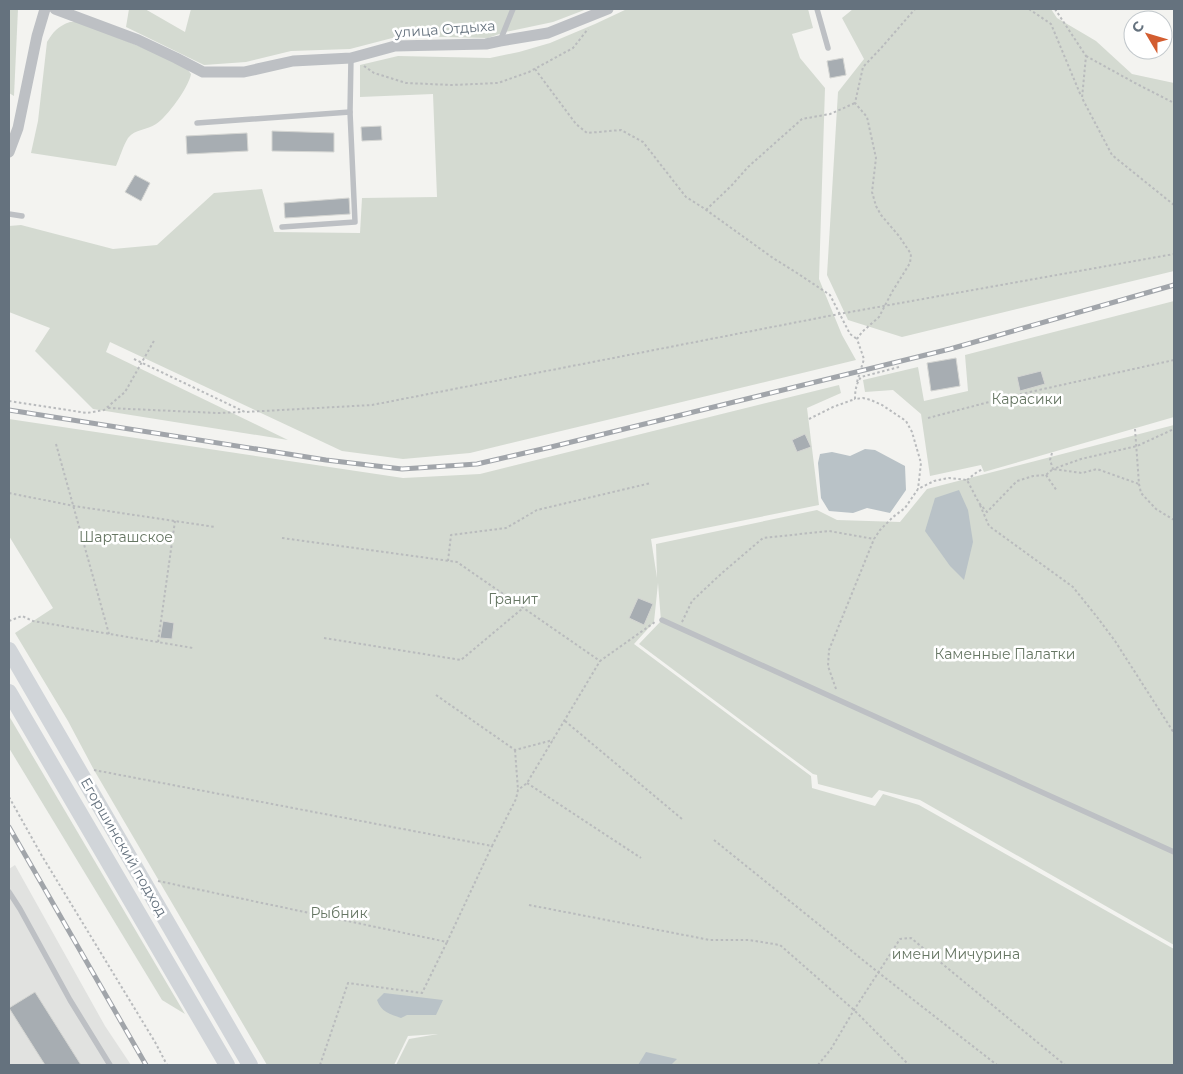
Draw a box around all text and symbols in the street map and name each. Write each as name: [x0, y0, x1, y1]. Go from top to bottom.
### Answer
north arrow: [1123, 10, 1173, 60]
street label: улица Отдыха: [393, 17, 496, 42]
text: С: [1128, 17, 1148, 37]
park label: Карасики: [992, 390, 1062, 408]
park label: Шарташское: [79, 528, 173, 546]
park label: Гранит: [488, 590, 538, 608]
park label: Каменные Палатки: [935, 645, 1075, 663]
street label: Егоршинский подход: [77, 774, 171, 920]
park label: Рыбник: [310, 904, 368, 922]
park label: имени Мичурина: [892, 945, 1020, 963]

